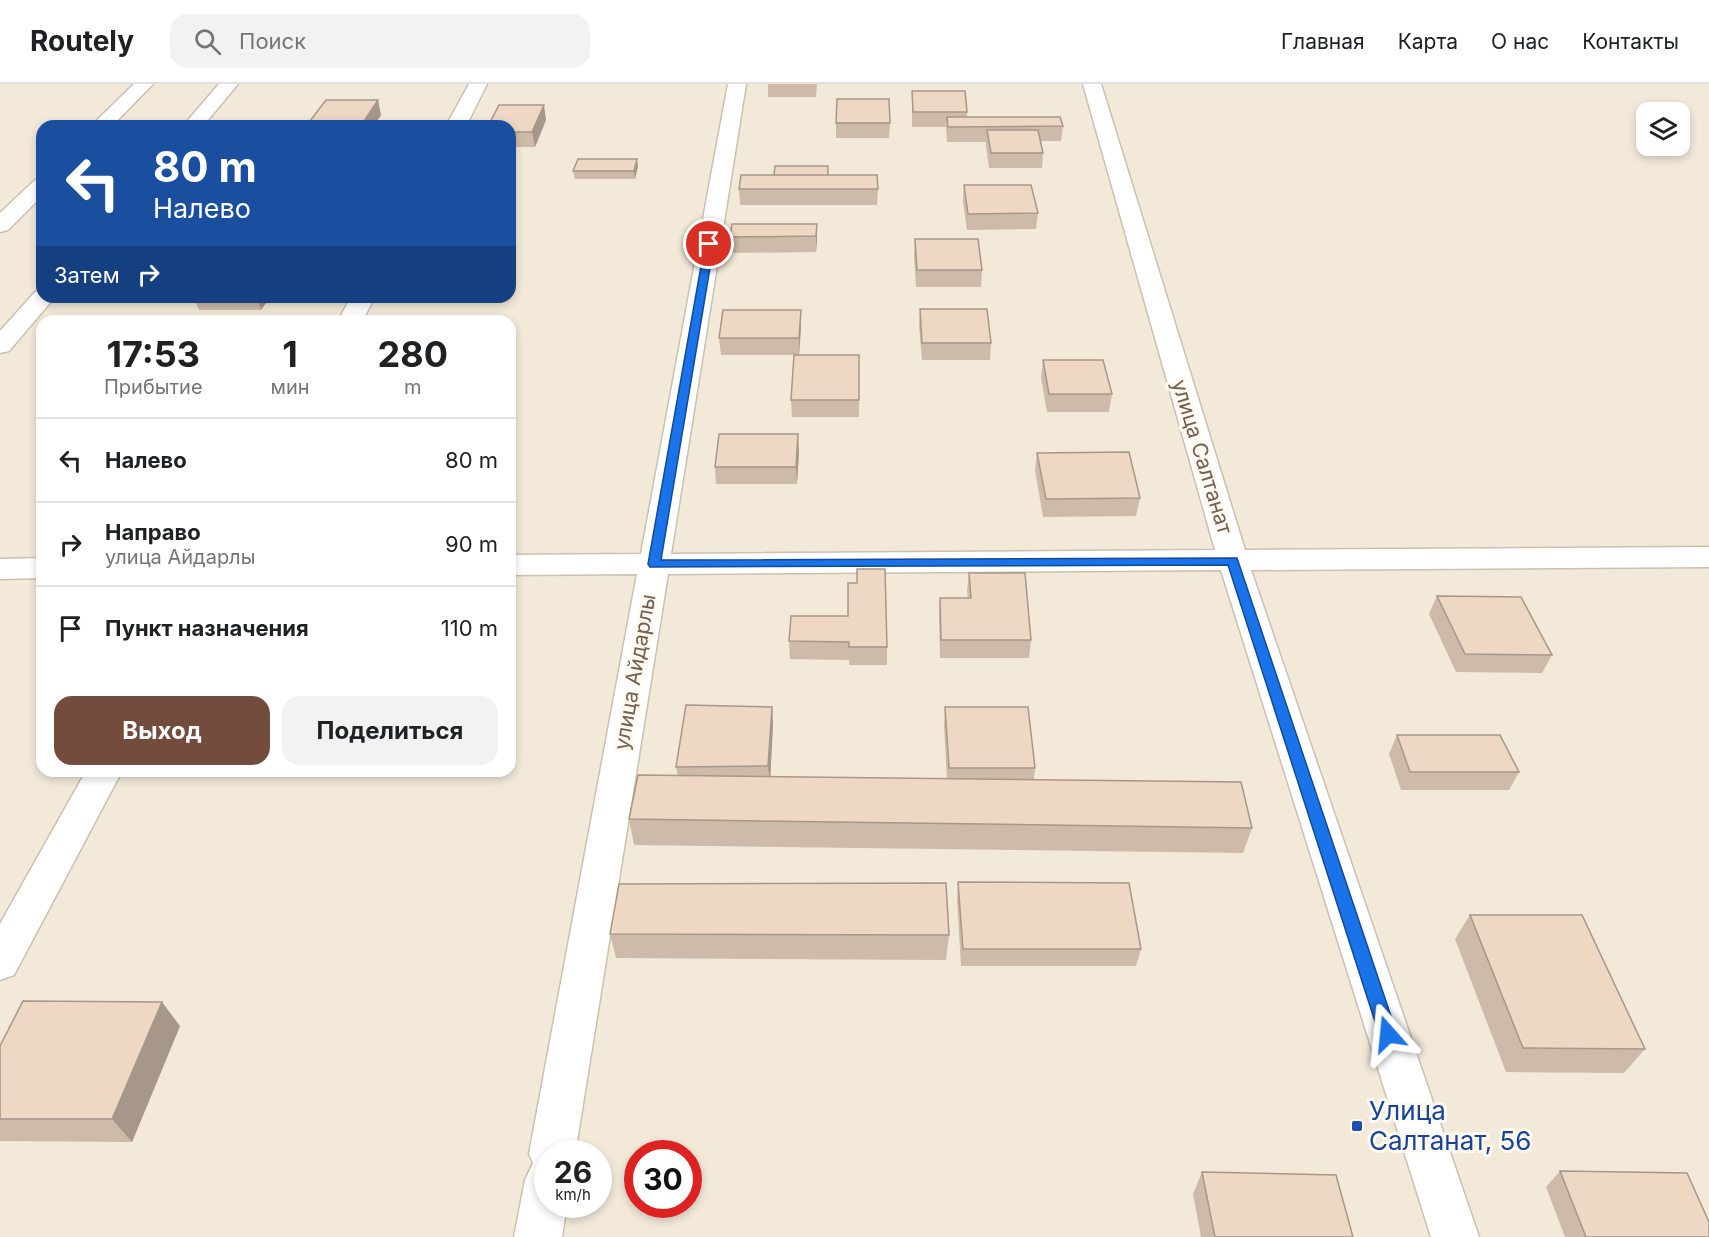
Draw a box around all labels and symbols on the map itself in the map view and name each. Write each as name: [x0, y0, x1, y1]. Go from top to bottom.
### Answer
pin: [683, 218, 734, 269]
street label: улица Салтанат: [1167, 377, 1238, 537]
street label: улица Айдарлы: [608, 592, 661, 752]
position arrow: [1356, 1002, 1420, 1066]
place label: Улица Салтанат, 56: [1369, 1095, 1531, 1156]
marker: Улица Салтанат, 56: [1350, 1119, 1364, 1133]
speed limit sign: 30: [624, 1140, 702, 1218]

